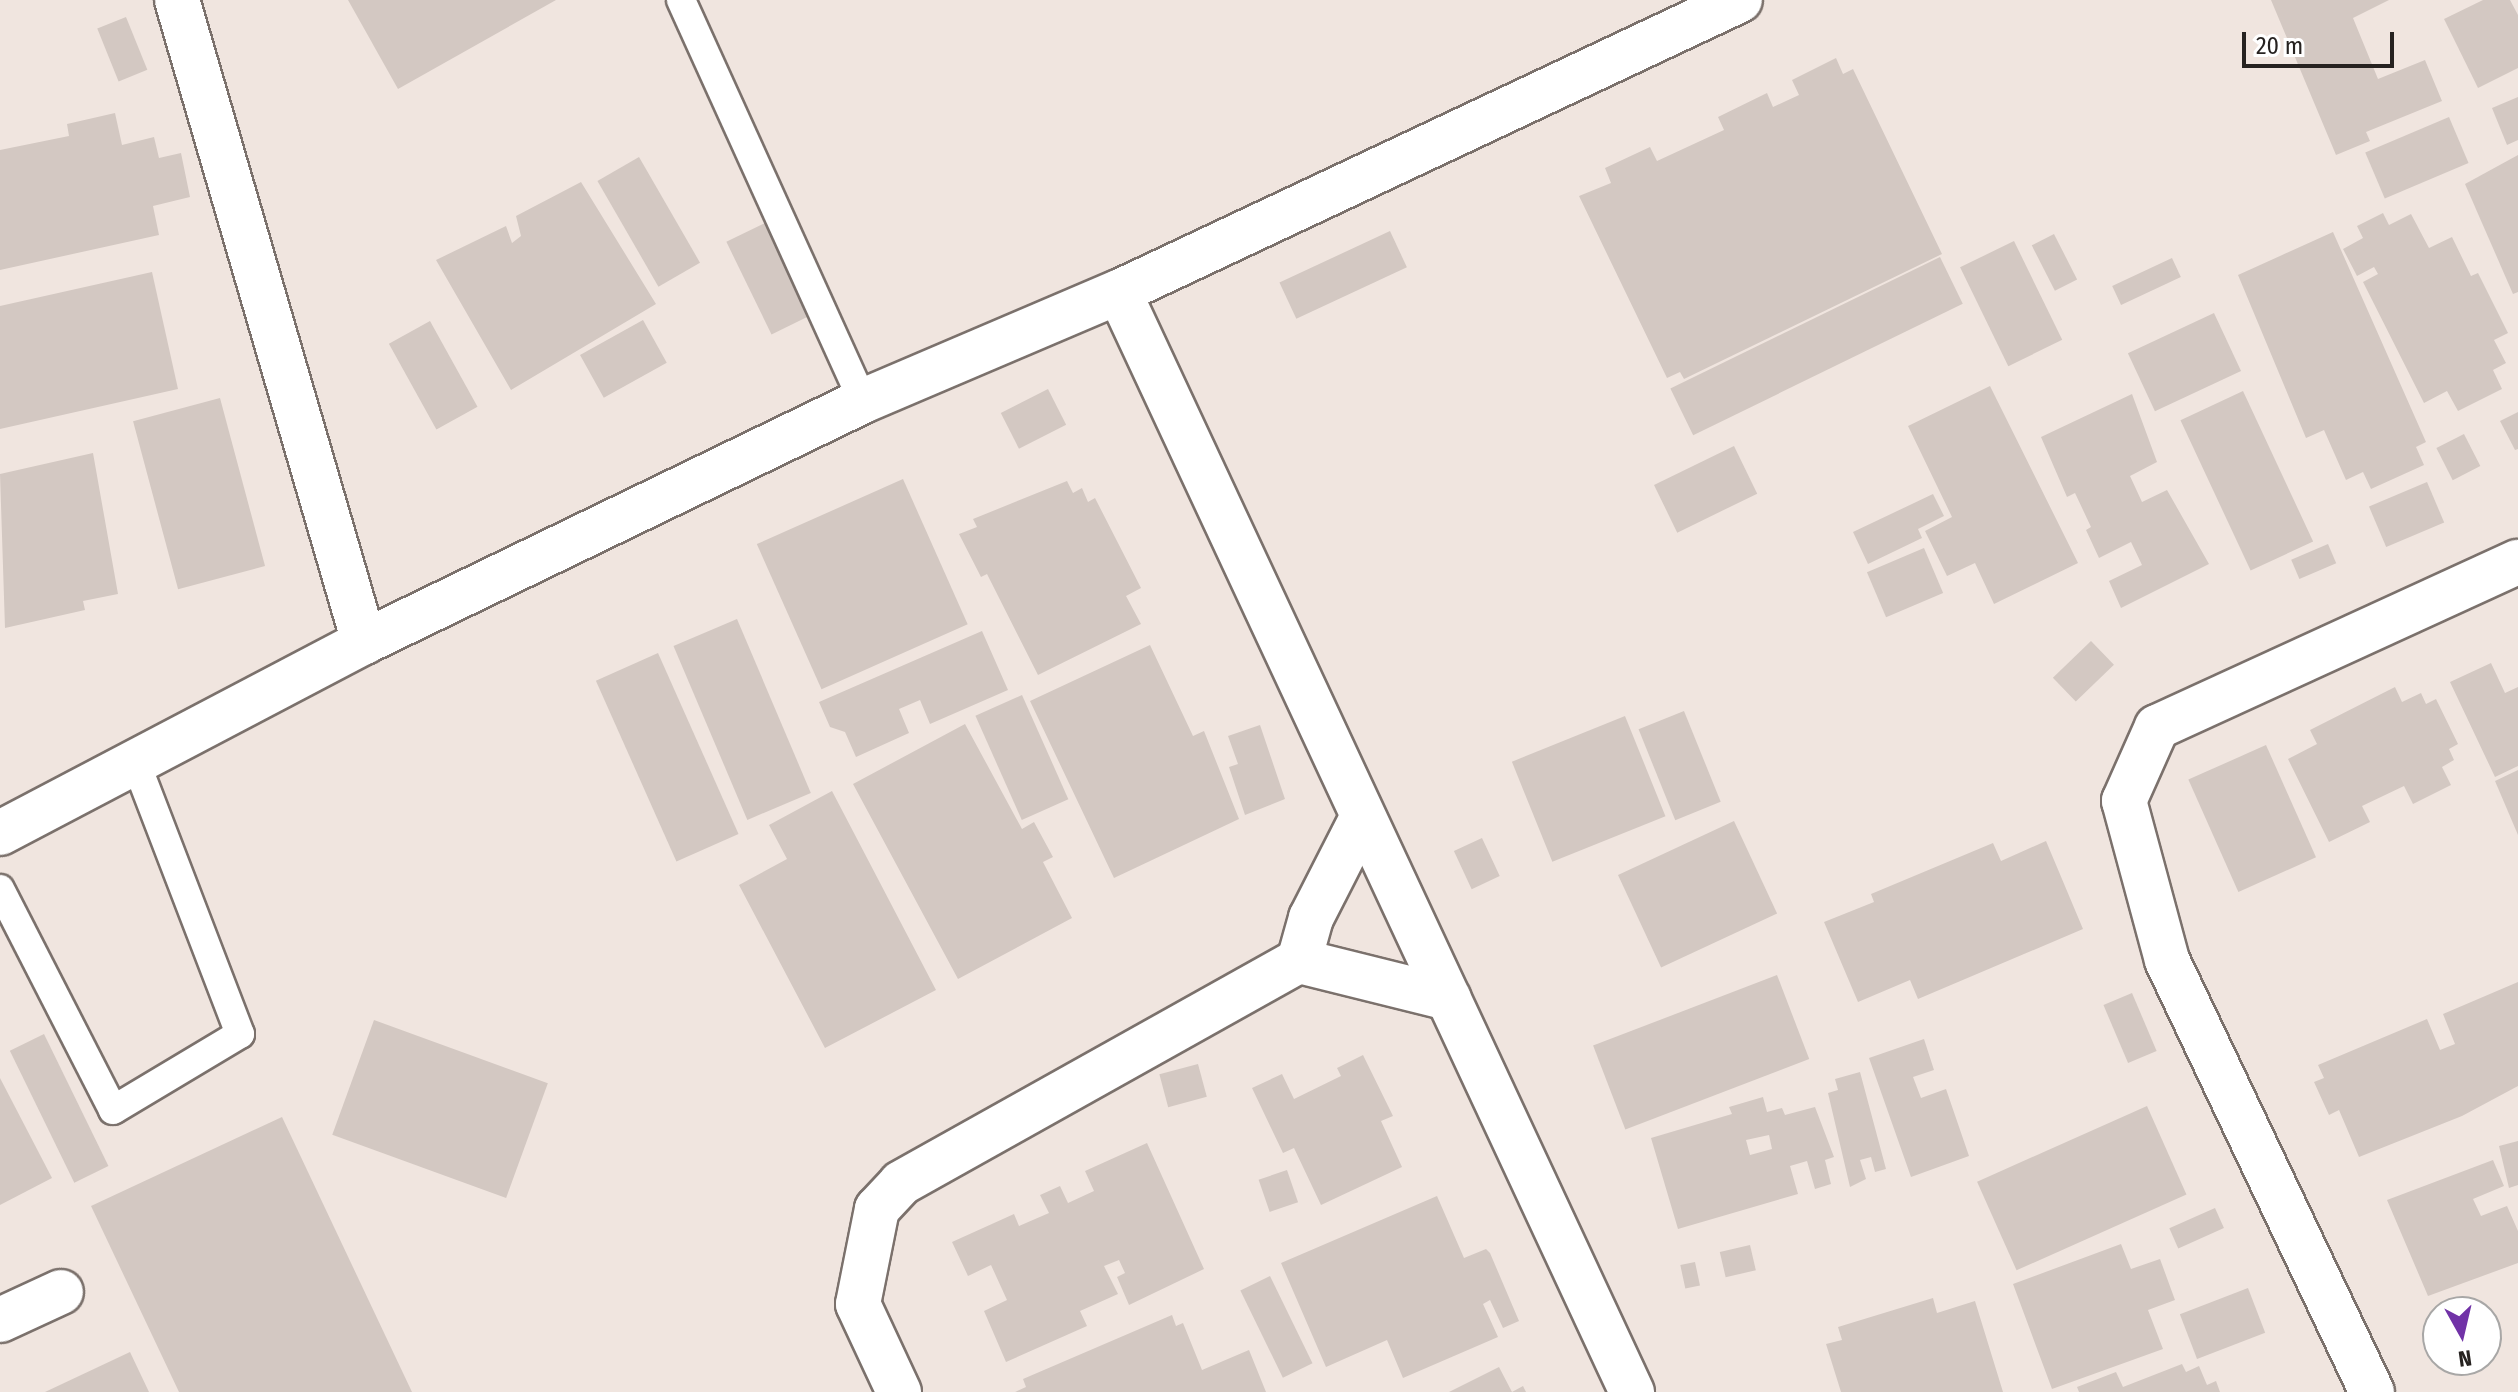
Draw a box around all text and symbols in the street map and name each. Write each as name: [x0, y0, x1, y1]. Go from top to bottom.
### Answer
scale bar: [2246, 16, 2398, 66]
text: 20 m: [2256, 32, 2303, 60]
north arrow: [2422, 1296, 2502, 1376]
text: N: [2457, 1344, 2474, 1373]

